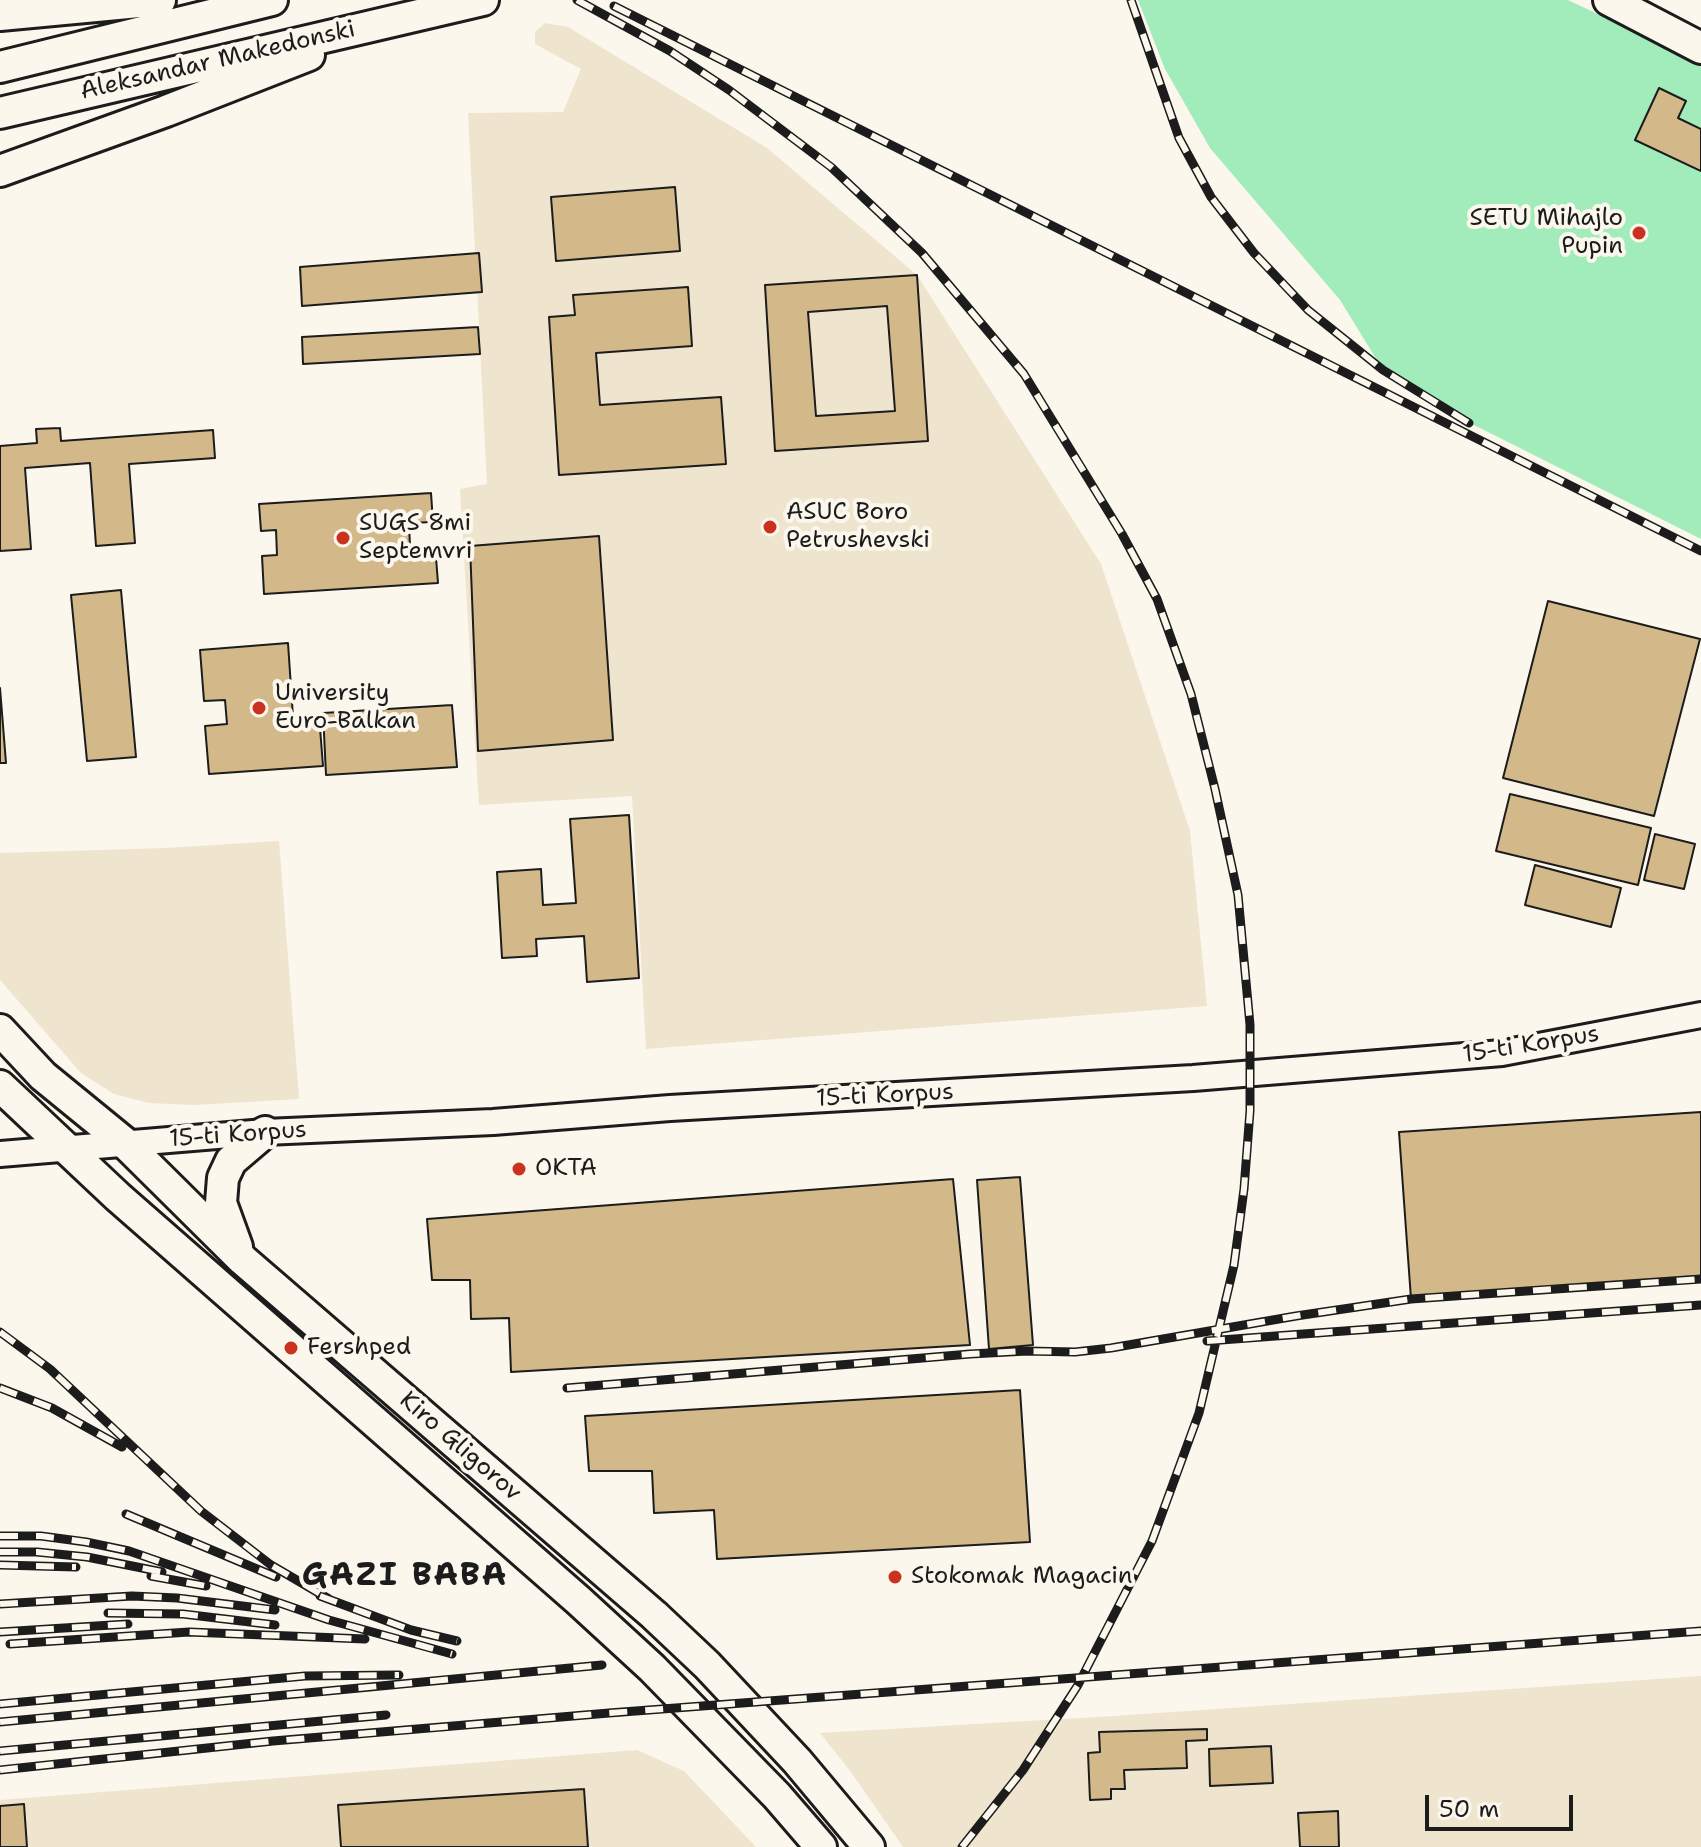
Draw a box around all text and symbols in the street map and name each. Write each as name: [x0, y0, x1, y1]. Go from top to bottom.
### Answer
street label: Aleksandar Makedonski: [78, 15, 358, 107]
place label: SETU Mihajlo Pupin: [1470, 205, 1623, 261]
marker: SETU Mihajlo Pupin: [1630, 224, 1648, 242]
place label: ASUC Boro Petrushevski: [786, 499, 930, 555]
place label: SUGS 8mi Septemvri: [359, 510, 472, 566]
marker: ASUC Boro Petrushevski: [761, 518, 779, 536]
marker: SUGS 8mi Septemvri: [334, 529, 352, 547]
place label: University Euro-Balkan: [275, 680, 416, 736]
marker: University Euro-Balkan: [250, 699, 268, 717]
street label: 15-ti Korpus: [1461, 1020, 1601, 1070]
street label: 15-ti Korpus: [815, 1078, 955, 1114]
street label: 15-ti Korpus: [168, 1116, 308, 1154]
place label: OKTA: [535, 1155, 597, 1183]
marker: OKTA: [510, 1160, 528, 1178]
place label: Fershped: [307, 1334, 411, 1362]
marker: Fershped: [282, 1339, 300, 1357]
street label: Kiro Gligorov: [393, 1386, 527, 1508]
district label: GAZI BABA: [302, 1558, 508, 1596]
place label: Stokomak Magacin: [911, 1563, 1132, 1591]
marker: Stokomak Magacin: [886, 1568, 904, 1586]
scale bar: [1429, 1779, 1577, 1829]
text: 50 m: [1439, 1793, 1499, 1825]

